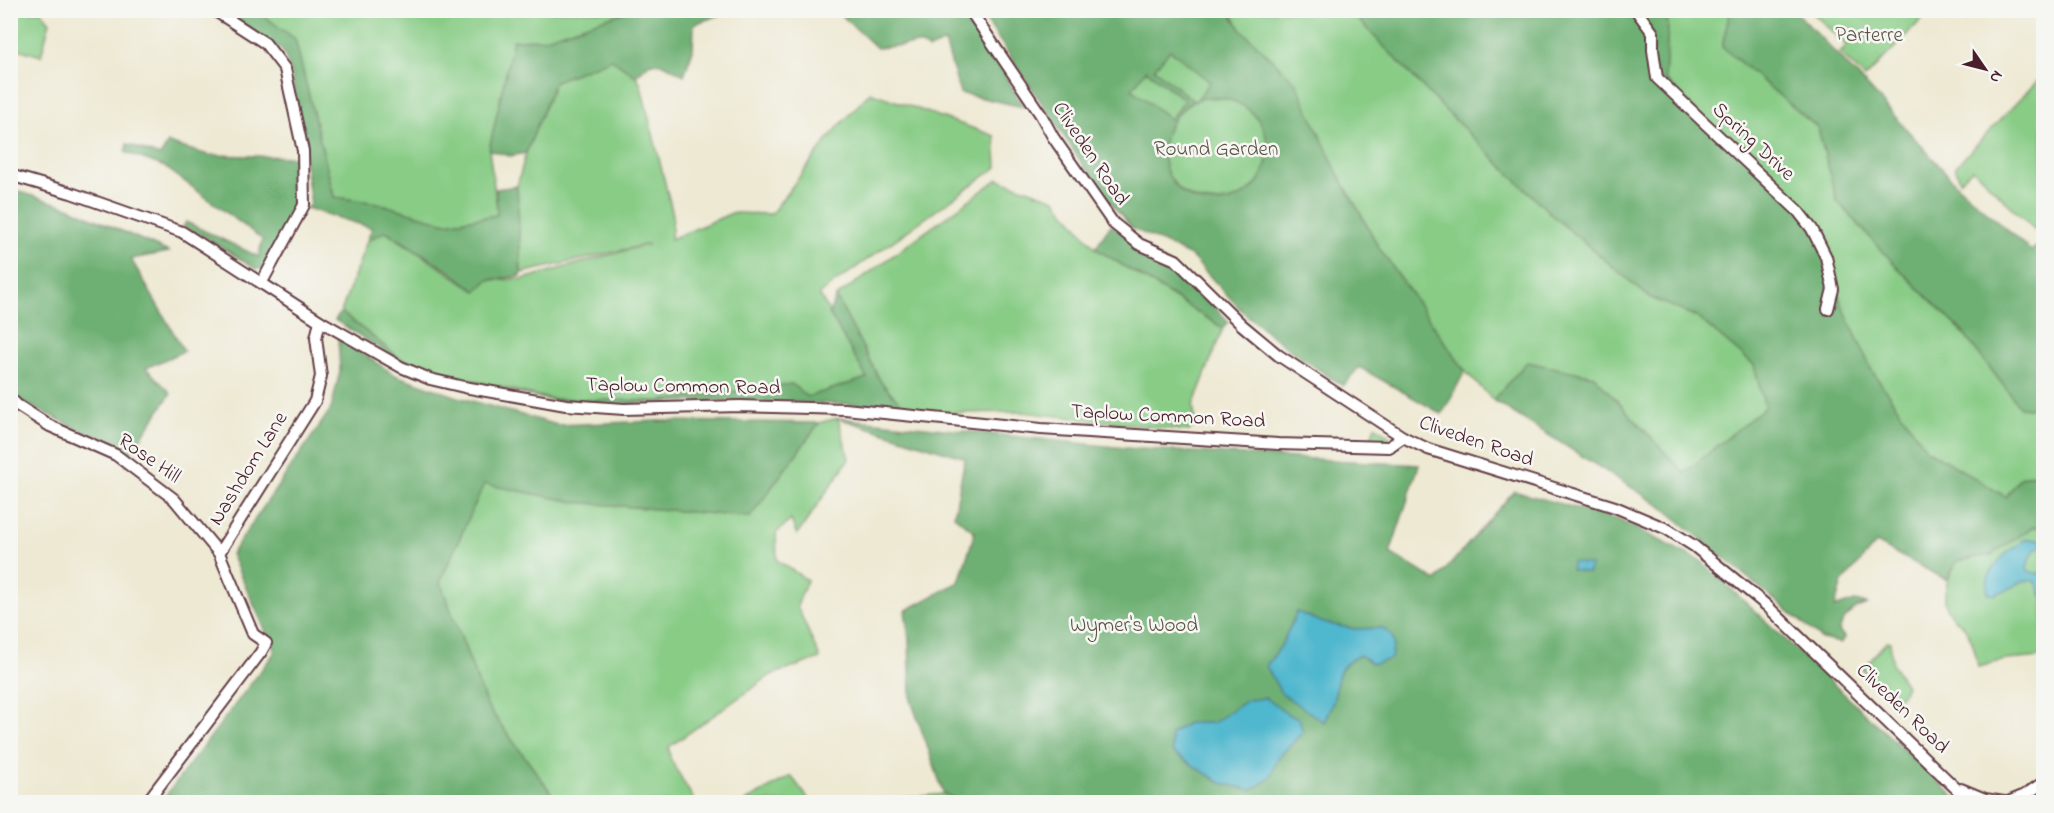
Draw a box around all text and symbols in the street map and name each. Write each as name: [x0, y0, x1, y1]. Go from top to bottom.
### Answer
park label: Parterre: [1835, 21, 1903, 51]
north arrow: [1955, 39, 2015, 99]
text: N: [1983, 65, 2009, 88]
street label: Cliveden Road: [1044, 96, 1136, 212]
street label: Spring Drive: [1703, 96, 1802, 190]
park label: Round Garden: [1154, 135, 1278, 165]
street label: Taplow Common Road: [585, 370, 781, 404]
street label: Taplow Common Road: [1070, 397, 1266, 437]
street label: Nashdom Lane: [202, 406, 296, 532]
street label: Cliveden Road: [1415, 408, 1538, 476]
street label: Rose Hill: [111, 426, 187, 492]
park label: Wymer's Wood: [1070, 611, 1198, 643]
street label: Cliveden Road: [1849, 657, 1956, 761]

